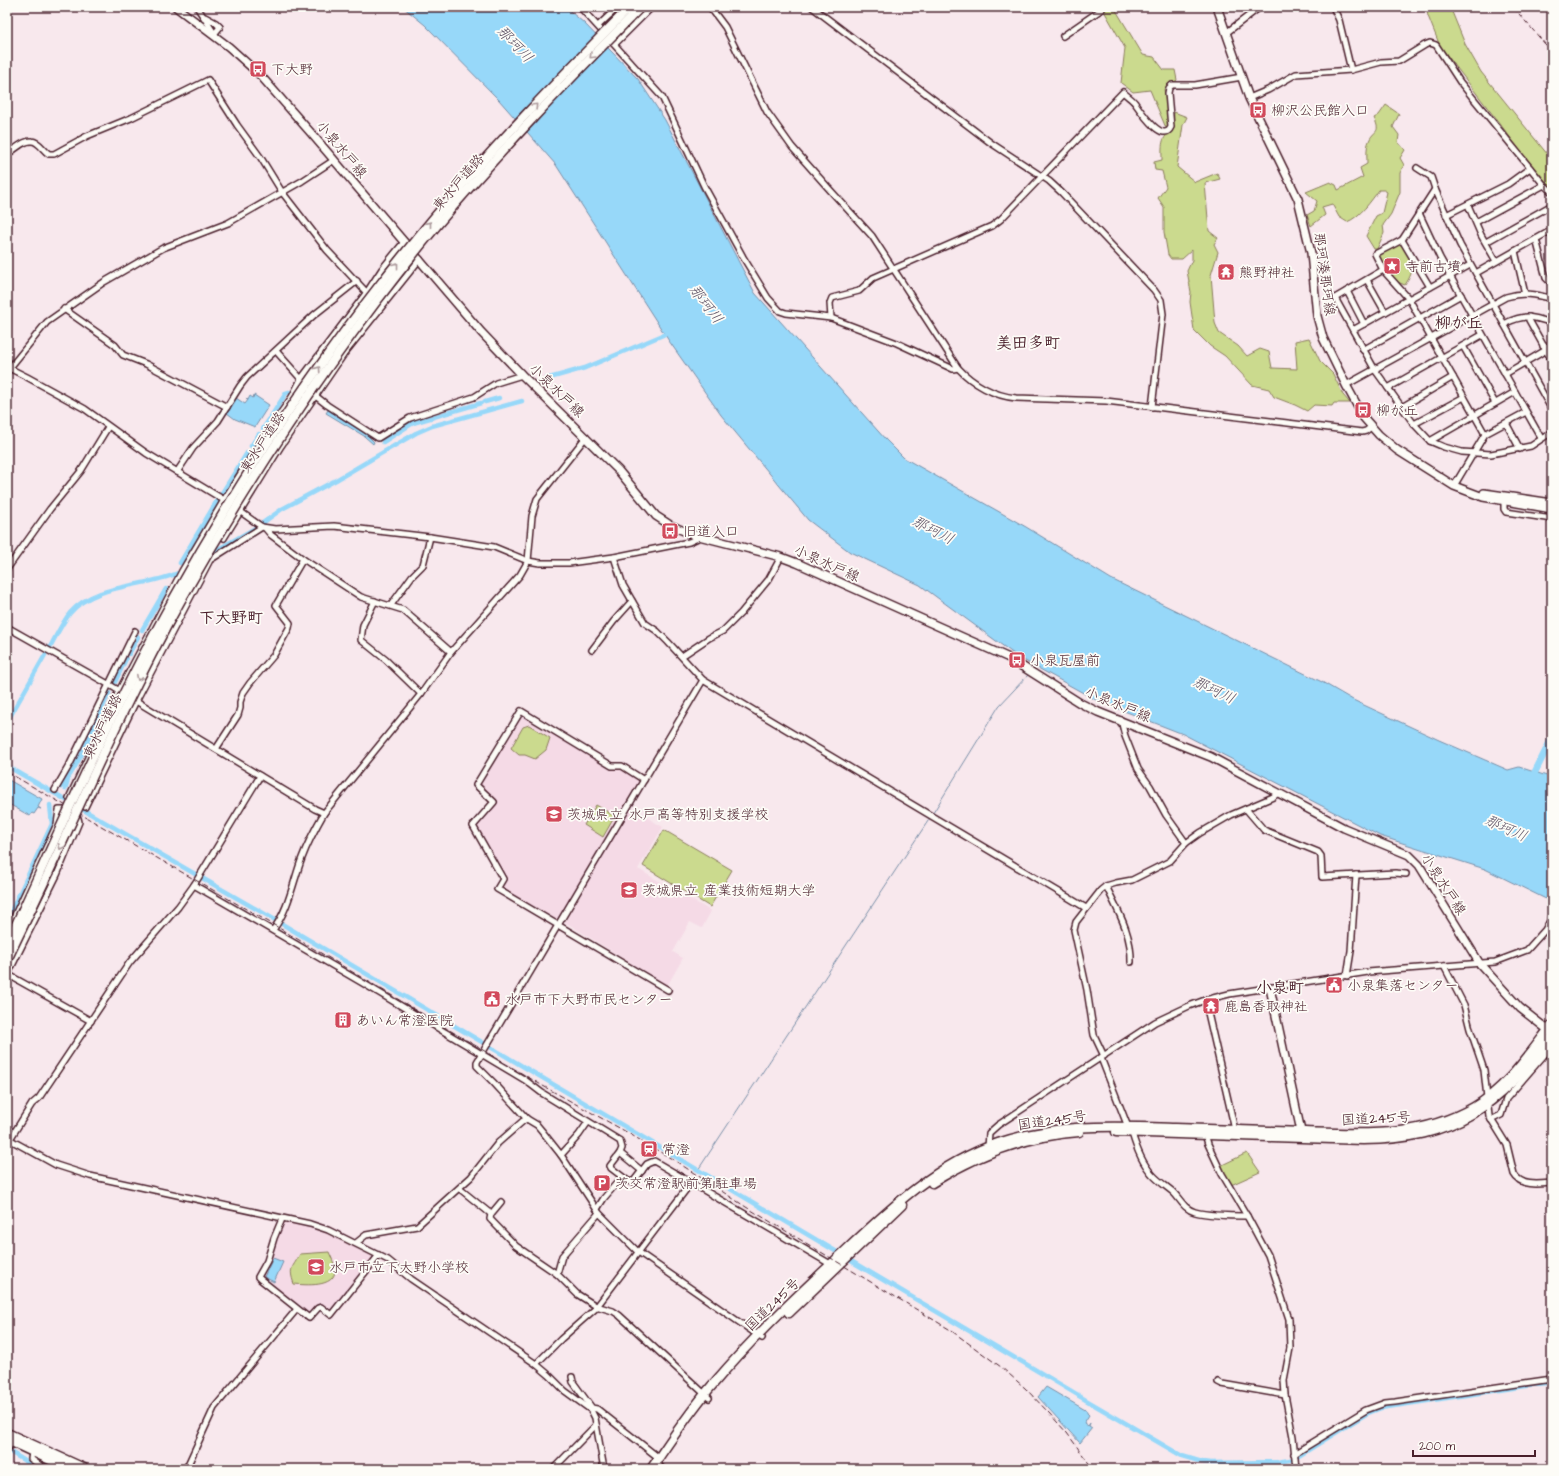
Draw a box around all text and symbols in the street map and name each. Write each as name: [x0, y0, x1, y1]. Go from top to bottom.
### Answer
water label: 那珂川: [491, 21, 538, 68]
one-way arrow: [589, 51, 597, 59]
bus stop icon: 下大野: [248, 59, 268, 79]
place label: 下大野: [271, 60, 313, 80]
bus stop icon: 柳沢公民館入口: [1248, 100, 1268, 120]
place label: 柳沢公民館入口: [1271, 101, 1369, 121]
one-way arrow: [530, 103, 538, 111]
street label: 小泉水戸線: [311, 116, 371, 183]
street label: 東水戸道路: [428, 150, 489, 216]
one-way arrow: [425, 221, 432, 228]
street label: 那珂湊那珂線: [1308, 231, 1340, 317]
place icon: 寺前古墳: [1382, 256, 1402, 276]
place label: 寺前古墳: [1405, 257, 1461, 277]
one-way arrow: [391, 262, 398, 269]
temple icon: 熊野神社: [1216, 262, 1236, 282]
place label: 熊野神社: [1239, 263, 1295, 283]
water label: 那珂川: [683, 280, 728, 329]
district label: 柳が丘: [1435, 312, 1483, 334]
district label: 美田多町: [996, 332, 1060, 354]
street label: 小泉水戸線: [524, 359, 588, 422]
one-way arrow: [313, 366, 321, 373]
bus stop icon: 柳が丘: [1353, 400, 1373, 420]
place label: 柳が丘: [1376, 401, 1418, 421]
street label: 東水戸道路: [235, 408, 290, 477]
water label: 那珂川: [908, 511, 958, 550]
bus stop icon: 旧道入口: [660, 521, 680, 541]
place label: 旧道入口: [683, 522, 739, 542]
street label: 小泉水戸線: [791, 541, 863, 587]
district label: 下大野町: [199, 607, 263, 629]
bus stop icon: 小泉瓦屋前: [1007, 650, 1027, 670]
place label: 小泉瓦屋前: [1030, 651, 1100, 671]
water label: 那珂川: [1189, 671, 1239, 709]
one-way arrow: [137, 674, 144, 682]
street label: 小泉水戸線: [1081, 682, 1154, 728]
street label: 東水戸道路: [79, 691, 127, 762]
school or university icon: 茨城県立 水戸高等特別支援学校: [544, 804, 564, 824]
place label: 茨城県立 水戸高等特別支援学校: [567, 805, 769, 825]
water label: 那珂川: [1481, 810, 1531, 847]
one-way arrow: [57, 843, 65, 850]
street label: 小泉水戸線: [1416, 850, 1471, 919]
school or university icon: 茨城県立 産業技術短期大学: [619, 880, 639, 900]
place label: 茨城県立 産業技術短期大学: [642, 881, 816, 901]
public building icon: 小泉集落センター: [1324, 975, 1344, 995]
place label: 小泉集落センター: [1347, 976, 1458, 996]
district label: 小泉町: [1256, 977, 1304, 999]
public building icon: 水戸市下大野市民センター: [482, 989, 502, 1009]
place label: 水戸市下大野市民センター: [505, 990, 672, 1010]
temple icon: 鹿島香取神社: [1201, 996, 1221, 1016]
place label: 鹿島香取神社: [1224, 997, 1308, 1017]
building icon: あいん常澄医院: [333, 1010, 353, 1030]
place label: あいん常澄医院: [356, 1011, 454, 1031]
street label: 国道245号: [1016, 1106, 1088, 1136]
street label: 国道245号: [1341, 1107, 1411, 1131]
station icon: 常澄: [639, 1139, 659, 1159]
place label: 常澄: [662, 1140, 690, 1160]
parking icon: 茨交常澄駅前第1駐車場: [592, 1173, 612, 1193]
place label: 茨交常澄駅前第1駐車場: [615, 1174, 757, 1194]
school or university icon: 水戸市立下大野小学校: [306, 1257, 326, 1277]
place label: 水戸市立下大野小学校: [329, 1258, 469, 1278]
street label: 国道245号: [741, 1273, 805, 1336]
scale bar: [1413, 1432, 1535, 1458]
text: 200 m: [1419, 1438, 1456, 1455]

